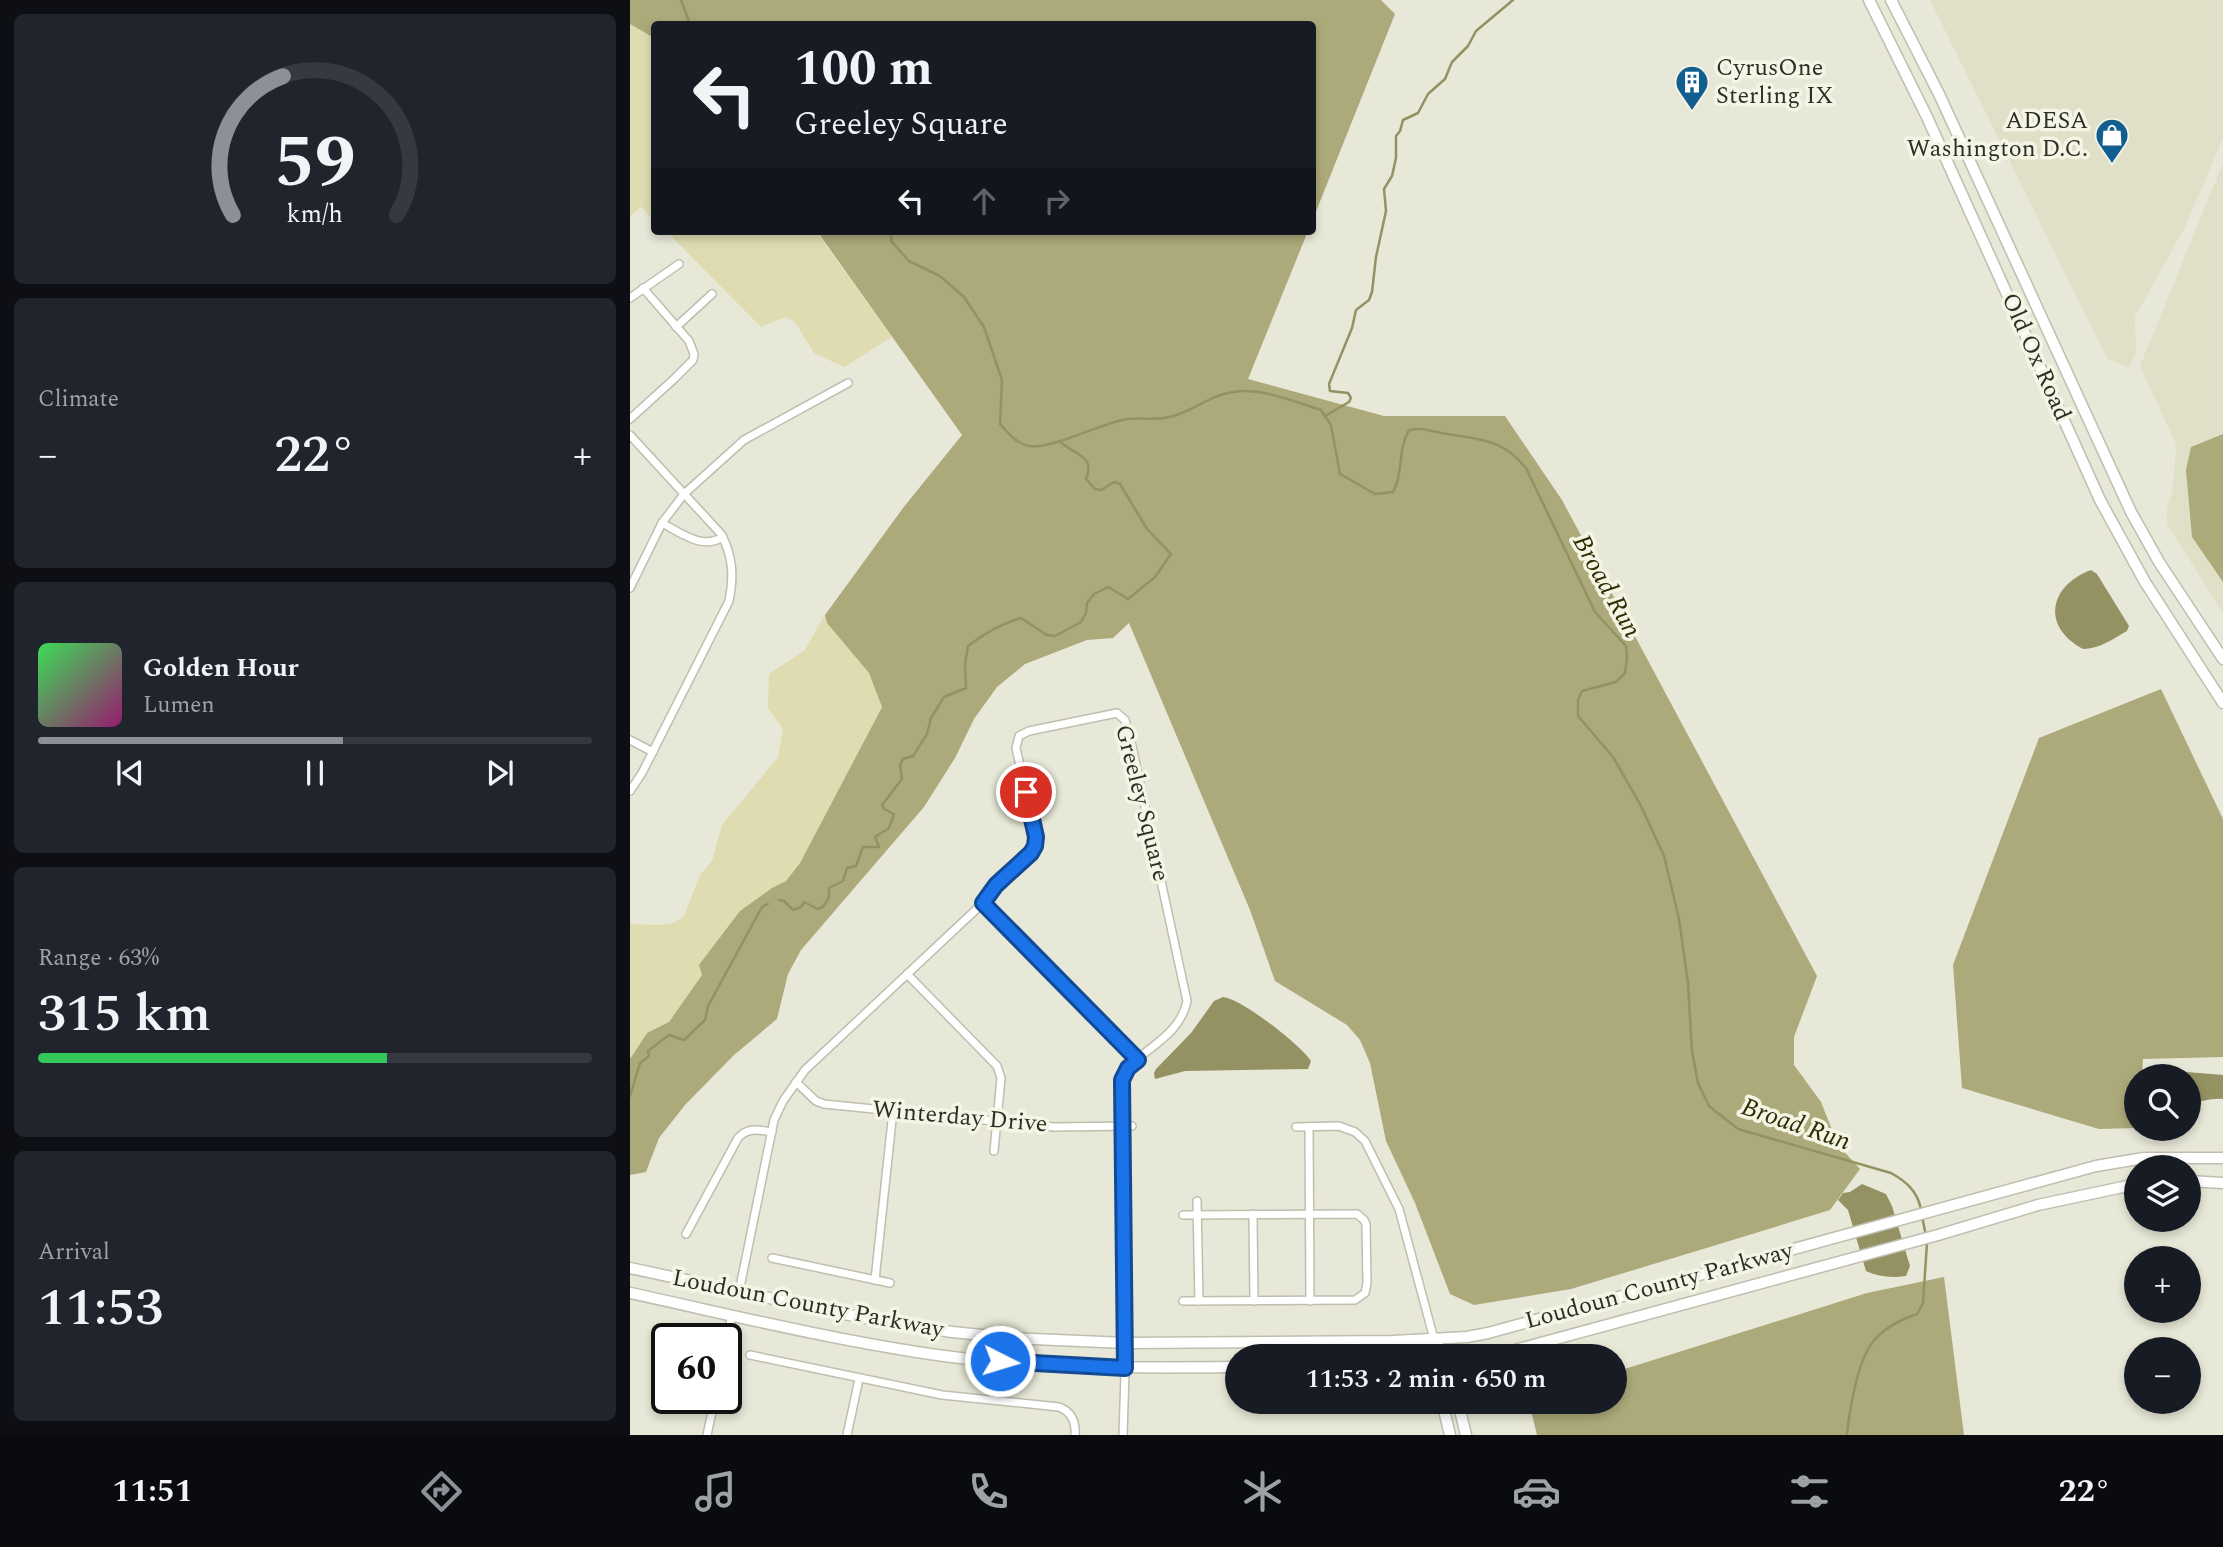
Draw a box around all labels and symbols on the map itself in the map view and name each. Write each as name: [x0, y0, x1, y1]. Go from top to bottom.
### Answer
place label: CyrusOne Sterling IX: [1716, 50, 1833, 114]
building icon: CyrusOne Sterling IX: [1673, 63, 1711, 112]
place label: ADESA Washington D.C.: [1907, 103, 2088, 167]
shop icon: ADESA Washington D.C.: [2093, 116, 2131, 165]
street label: Old Ox Road: [1992, 287, 2080, 427]
water label: Broad Run: [1562, 527, 1652, 645]
street label: Greeley Square: [1105, 721, 1179, 885]
pin: [996, 762, 1056, 822]
water label: Broad Run: [1736, 1087, 1856, 1161]
street label: Winterday Drive: [871, 1091, 1049, 1143]
street label: Loudoun County Parkway: [1521, 1233, 1798, 1339]
street label: Loudoun County Parkway: [669, 1260, 948, 1348]
speed limit sign: 60: [651, 1323, 742, 1414]
position arrow: [963, 1324, 1037, 1398]

